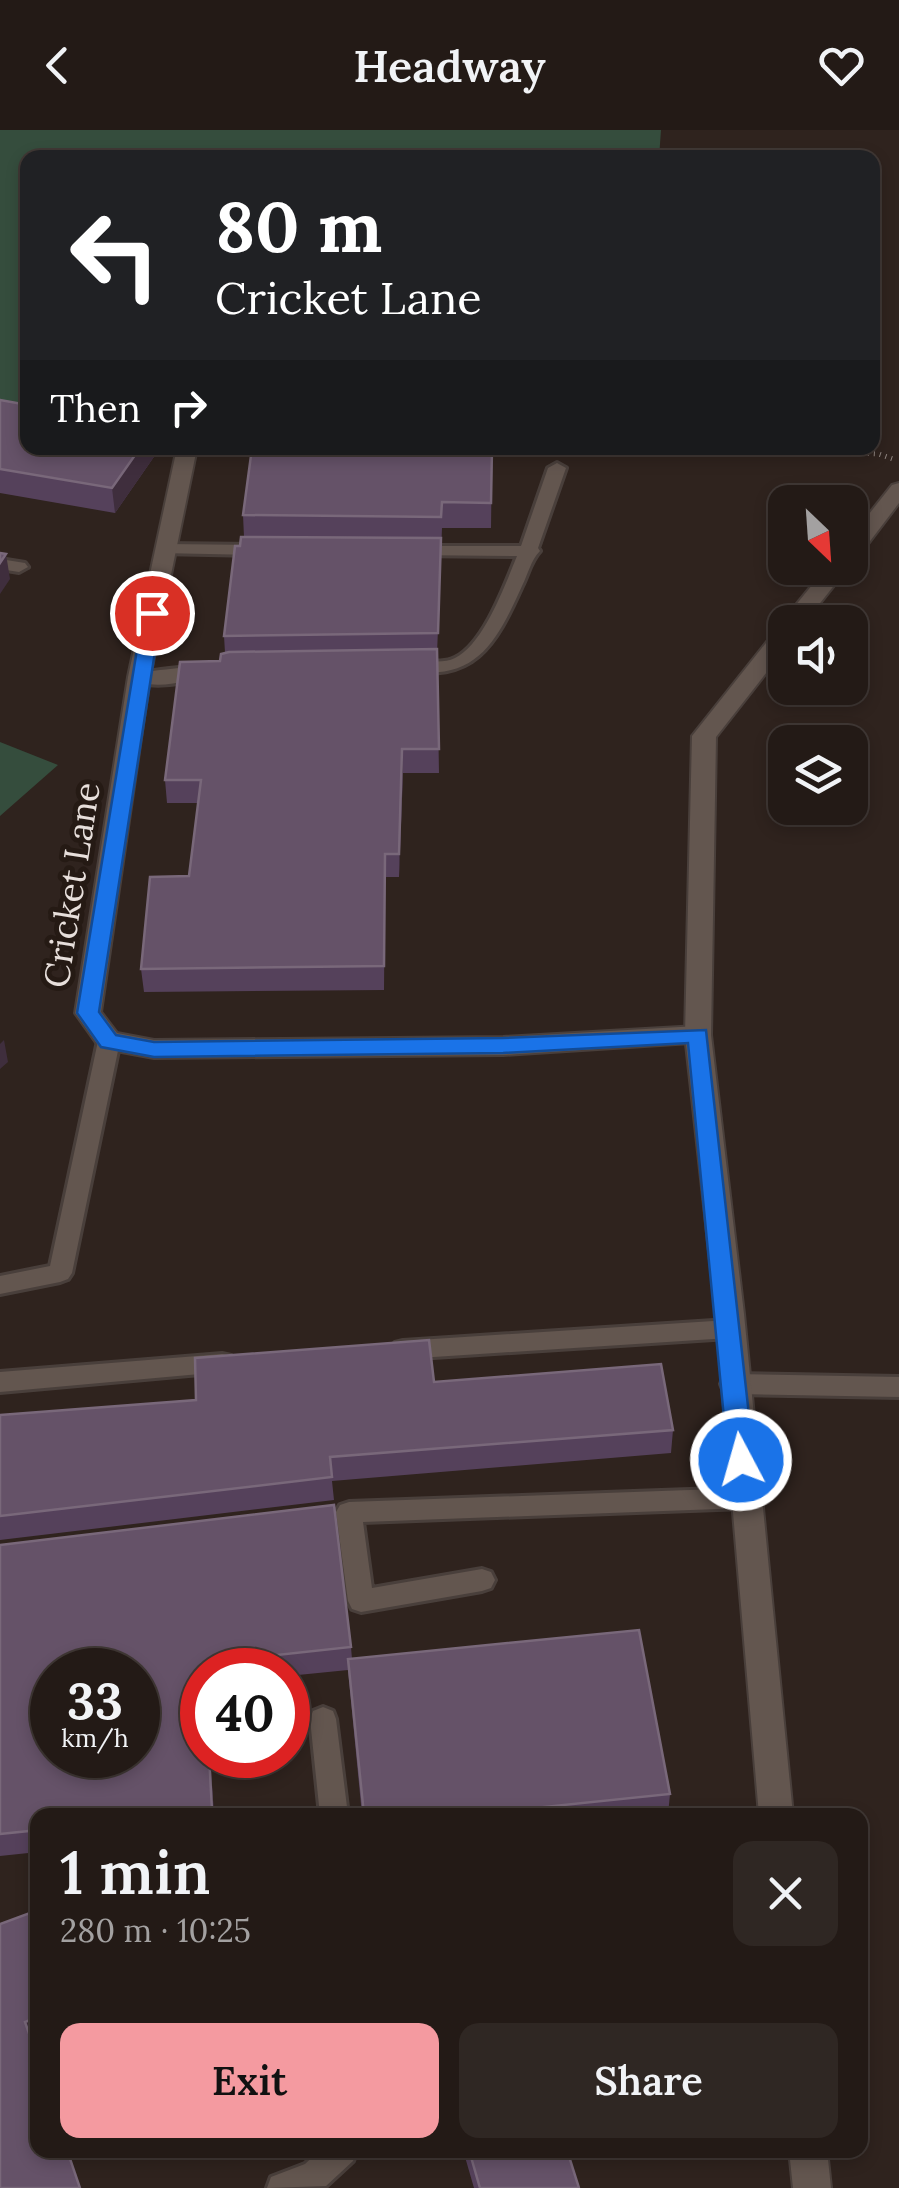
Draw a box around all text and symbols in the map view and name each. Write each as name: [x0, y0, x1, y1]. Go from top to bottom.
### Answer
text: Headway: [353, 37, 546, 94]
icon: back: [30, 38, 85, 93]
icon: heart: [814, 38, 869, 93]
text: 80 m: [215, 182, 382, 271]
icon: left: [50, 190, 180, 320]
text: Cricket Lane: [215, 269, 482, 326]
icon: right: [161, 380, 216, 435]
text: Then: [50, 384, 141, 432]
north arrow: [768, 485, 868, 585]
map controls: [768, 485, 868, 825]
pin: [110, 571, 195, 656]
icon: arrive: [125, 586, 180, 641]
button: sound: [768, 605, 868, 705]
button: layers: [768, 725, 868, 825]
street label: Cricket Lane: [33, 779, 110, 991]
position arrow: [689, 1408, 793, 1512]
speed limit sign: 40: [180, 1648, 310, 1778]
text: 33: [67, 1669, 123, 1733]
text: km/h: [61, 1722, 129, 1754]
text: 1 min: [60, 1834, 210, 1910]
button: close: [733, 1841, 838, 1946]
text: 280 m · 10:25: [60, 1910, 251, 1951]
button: Exit: [60, 2023, 439, 2138]
button: Share: [459, 2023, 838, 2138]

